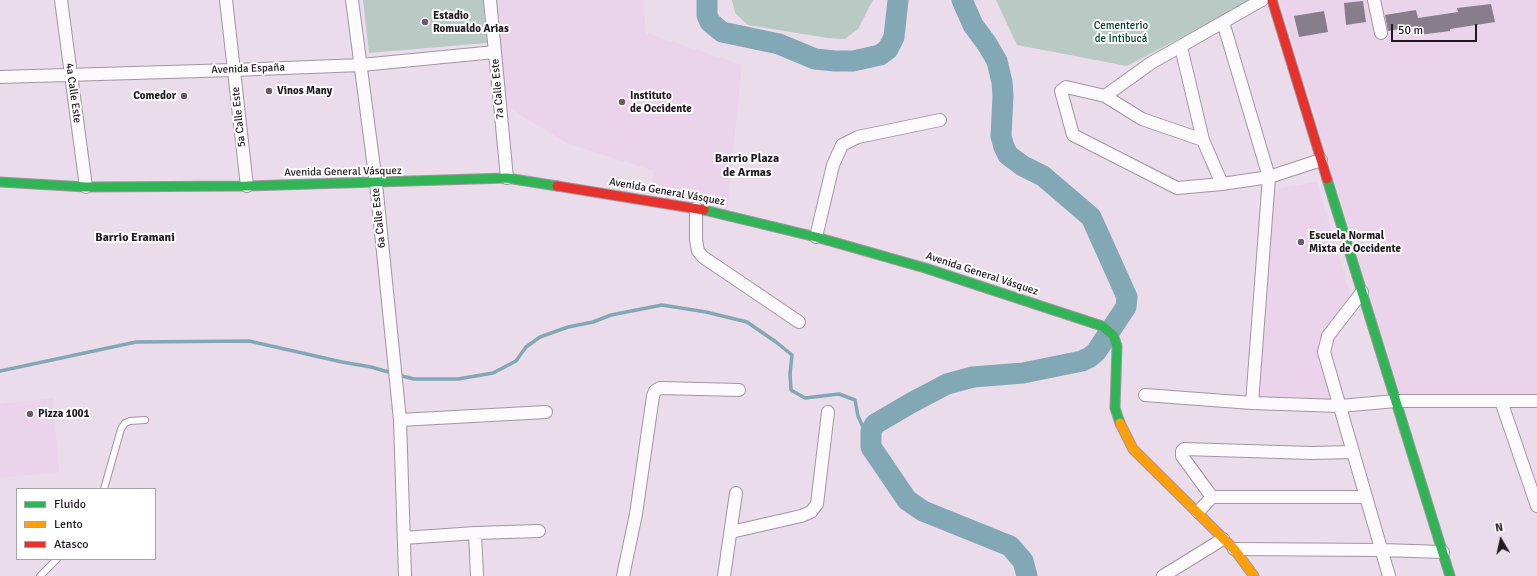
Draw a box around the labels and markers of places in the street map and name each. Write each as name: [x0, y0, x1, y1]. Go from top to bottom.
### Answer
place label: Estadio Romualdo Arias: [433, 9, 509, 35]
marker: Estadio Romualdo Arias: [420, 17, 430, 27]
place label: Vinos Many: [277, 84, 332, 98]
marker: Vinos Many: [264, 86, 274, 96]
place label: Comedor: [133, 89, 176, 103]
place label: Instituto de Occidente: [630, 89, 692, 115]
marker: Comedor: [179, 91, 189, 101]
marker: Instituto de Occidente: [617, 97, 627, 107]
place label: Escuela Normal Mixta de Occidente: [1309, 229, 1401, 255]
marker: Escuela Normal Mixta de Occidente: [1296, 237, 1306, 247]
place label: Pizza 1001: [38, 407, 89, 421]
marker: Pizza 1001: [25, 409, 35, 419]

